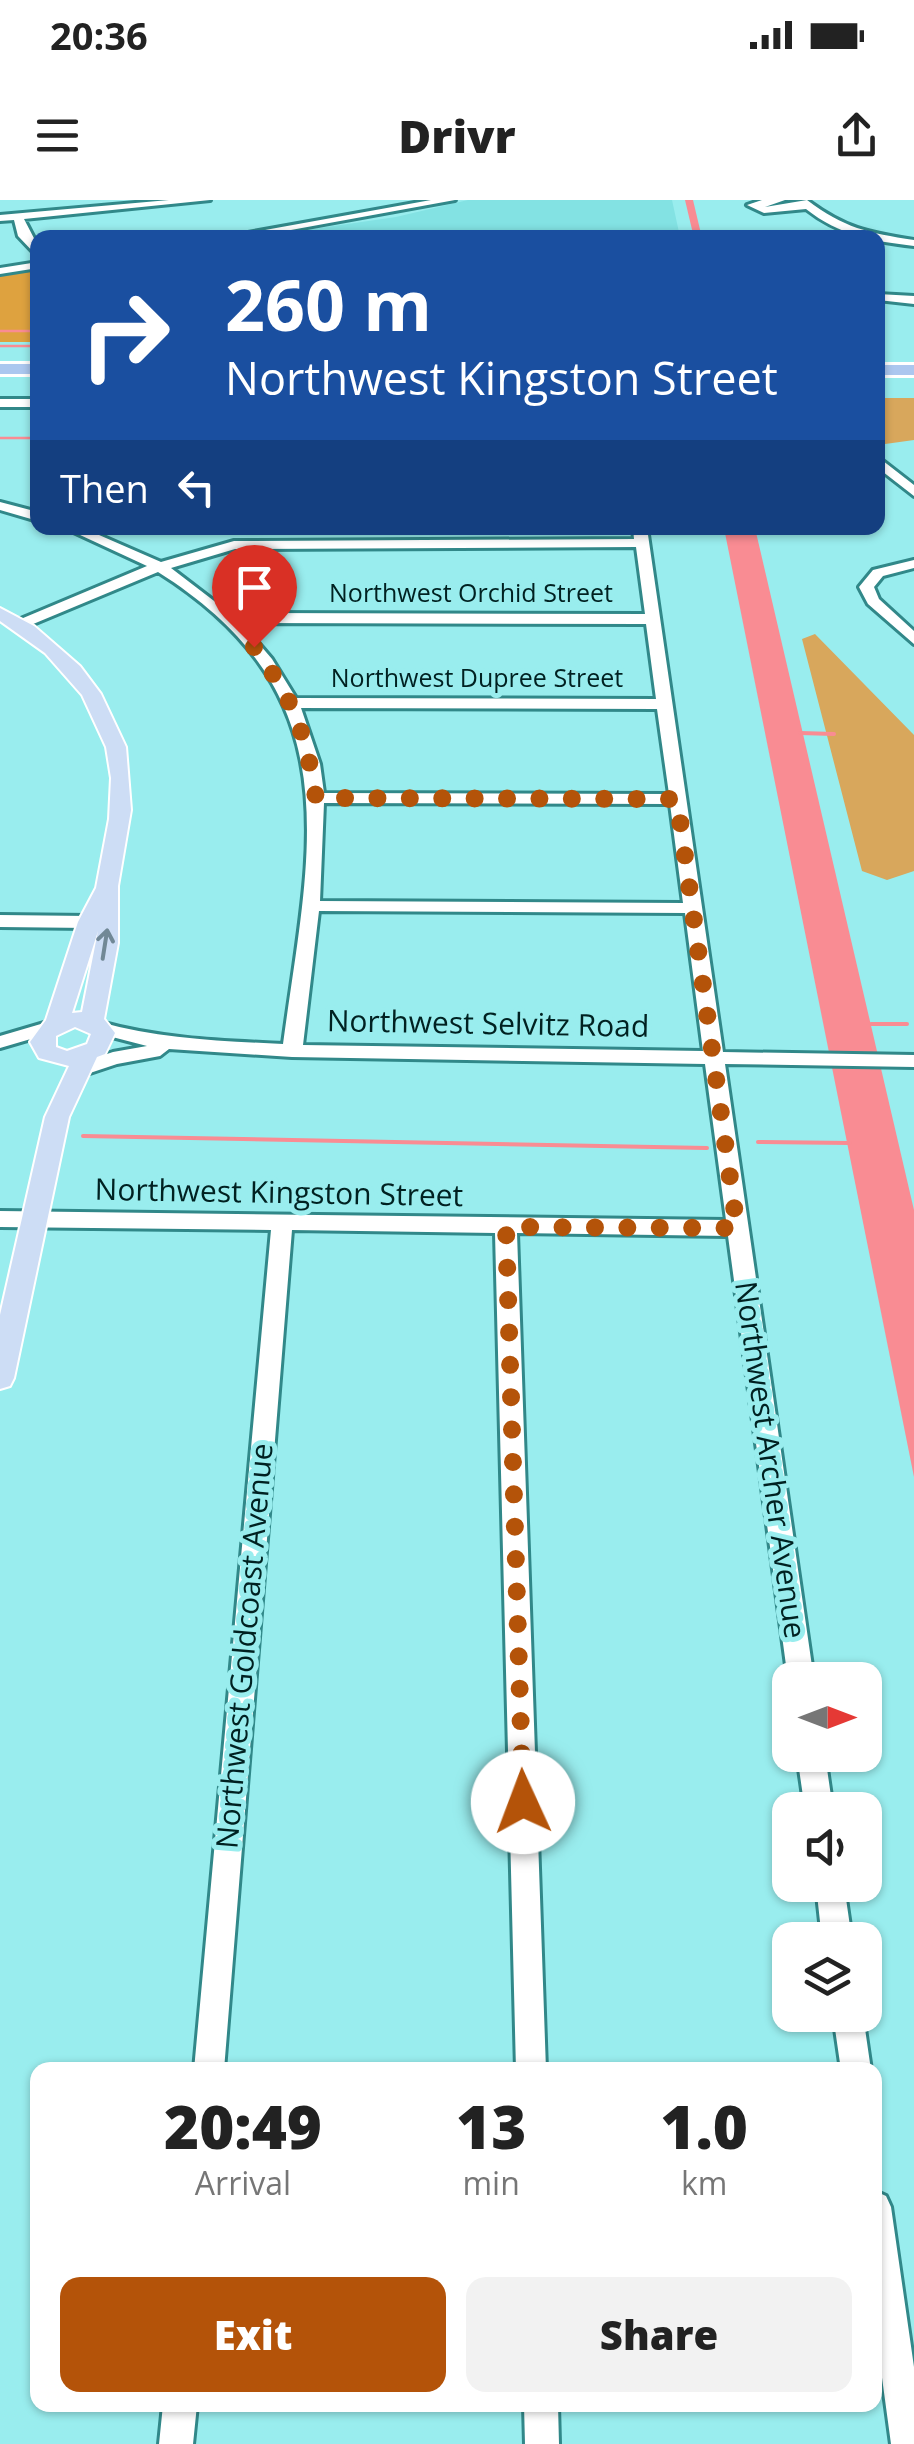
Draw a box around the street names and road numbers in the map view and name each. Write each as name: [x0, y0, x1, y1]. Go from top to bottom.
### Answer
street label: Northwest Orchid Street: [329, 575, 613, 609]
street label: Northwest Dupree Street: [331, 660, 623, 694]
street label: Northwest Selvitz Road: [326, 999, 650, 1046]
street label: Northwest Kingston Street: [94, 1168, 464, 1215]
street label: Northwest Archer Avenue: [726, 1279, 817, 1641]
street label: Northwest Goldcoast Avenue: [205, 1441, 282, 1850]

